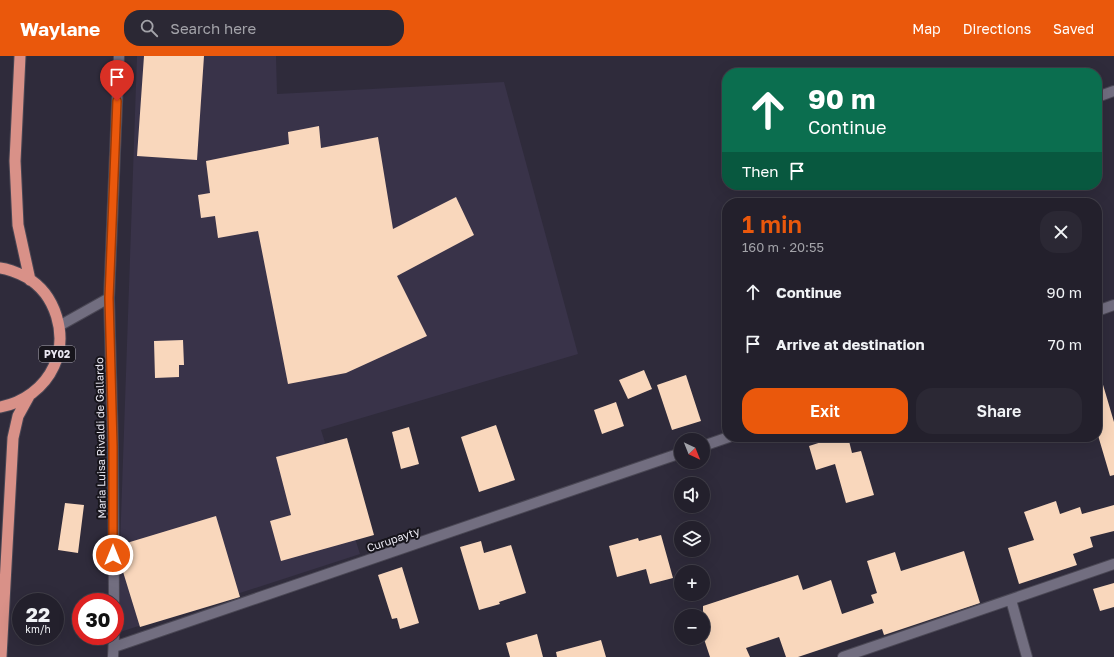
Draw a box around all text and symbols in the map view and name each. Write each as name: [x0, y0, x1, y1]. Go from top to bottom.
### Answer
search box: [124, 10, 404, 46]
text: Waylane: [20, 17, 100, 40]
icon: search: [138, 17, 160, 39]
text: Search here: [170, 19, 256, 37]
text: Map: [912, 20, 941, 37]
text: Directions: [963, 20, 1031, 37]
text: Saved: [1053, 20, 1094, 37]
pin: [100, 60, 134, 101]
icon: arrive: [106, 66, 128, 88]
text: 90 m: [808, 82, 875, 115]
icon: ahead: [742, 84, 794, 136]
text: Continue: [808, 116, 886, 138]
icon: arrive: [786, 160, 808, 182]
text: Then: [742, 162, 778, 180]
text: 1 min: [742, 209, 802, 238]
button: close: [1040, 211, 1082, 253]
text: 160 m · 20:55: [742, 239, 824, 255]
icon: ahead: [742, 281, 764, 303]
text: Continue: [776, 283, 842, 301]
text: 90 m: [1047, 283, 1082, 301]
icon: arrive: [742, 333, 764, 355]
text: Arrive at destination: [776, 335, 925, 353]
text: 70 m: [1048, 335, 1082, 353]
road number: PY02: [39, 346, 75, 362]
street label: Maria Luisa Rivaldi de Gallardo: [92, 357, 108, 519]
button: Exit: [742, 388, 908, 434]
button: Share: [916, 388, 1082, 434]
north arrow: [674, 433, 710, 469]
map controls: [674, 433, 710, 645]
button: sound: [674, 477, 710, 513]
button: layers: [674, 521, 710, 557]
street label: Curupayty: [365, 524, 421, 554]
position arrow: [92, 534, 134, 576]
button: +: [674, 565, 710, 601]
speed limit sign: 30: [72, 593, 124, 645]
text: 22: [26, 602, 50, 626]
button: −: [674, 609, 710, 645]
text: km/h: [25, 623, 51, 635]

